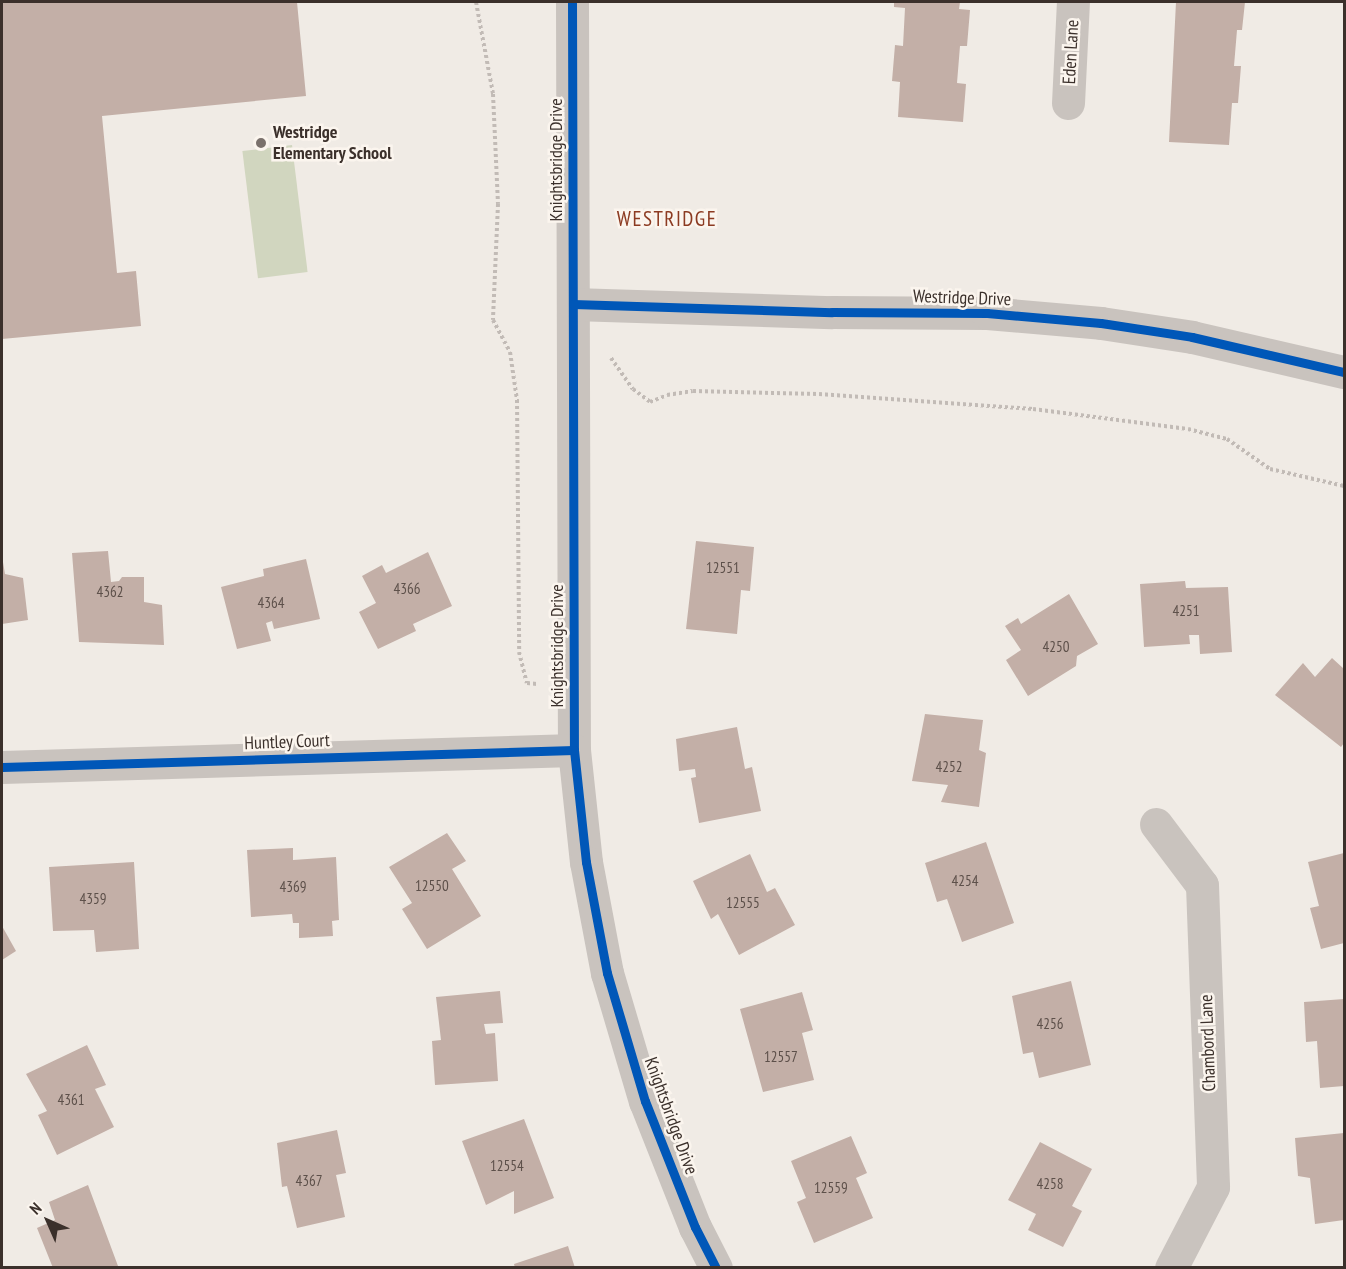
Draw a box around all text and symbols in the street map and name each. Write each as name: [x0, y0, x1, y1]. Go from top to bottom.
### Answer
street label: Eden Lane: [1059, 19, 1083, 85]
street label: Knightsbridge Drive: [545, 98, 567, 222]
place label: Westridge Elementary School: [273, 122, 392, 164]
marker: Westridge Elementary School: [254, 136, 268, 150]
district label: WESTRIDGE: [617, 206, 717, 232]
street label: Westridge Drive: [913, 285, 1011, 311]
house number: 12551: [706, 559, 740, 577]
house number: 4366: [394, 580, 420, 598]
house number: 4362: [97, 583, 123, 601]
street label: Knightsbridge Drive: [546, 584, 568, 708]
house number: 4364: [258, 594, 284, 612]
house number: 4251: [1173, 602, 1199, 620]
house number: 4250: [1043, 638, 1069, 656]
street label: Huntley Court: [244, 730, 330, 754]
house number: 4252: [936, 758, 962, 776]
house number: 4254: [952, 872, 978, 890]
house number: 12550: [415, 877, 449, 895]
house number: 4369: [280, 878, 306, 896]
house number: 4359: [80, 890, 106, 908]
house number: 12555: [726, 894, 760, 912]
street label: Chambord Lane: [1196, 994, 1220, 1092]
house number: 4256: [1037, 1015, 1063, 1033]
house number: 12557: [764, 1048, 798, 1066]
street label: Knightsbridge Drive: [640, 1054, 702, 1178]
house number: 4361: [58, 1091, 84, 1109]
house number: 12554: [490, 1157, 524, 1175]
house number: 4367: [296, 1172, 322, 1190]
house number: 4258: [1037, 1175, 1063, 1193]
house number: 12559: [814, 1179, 848, 1197]
north arrow: [18, 1191, 78, 1251]
text: N: [25, 1198, 45, 1218]

